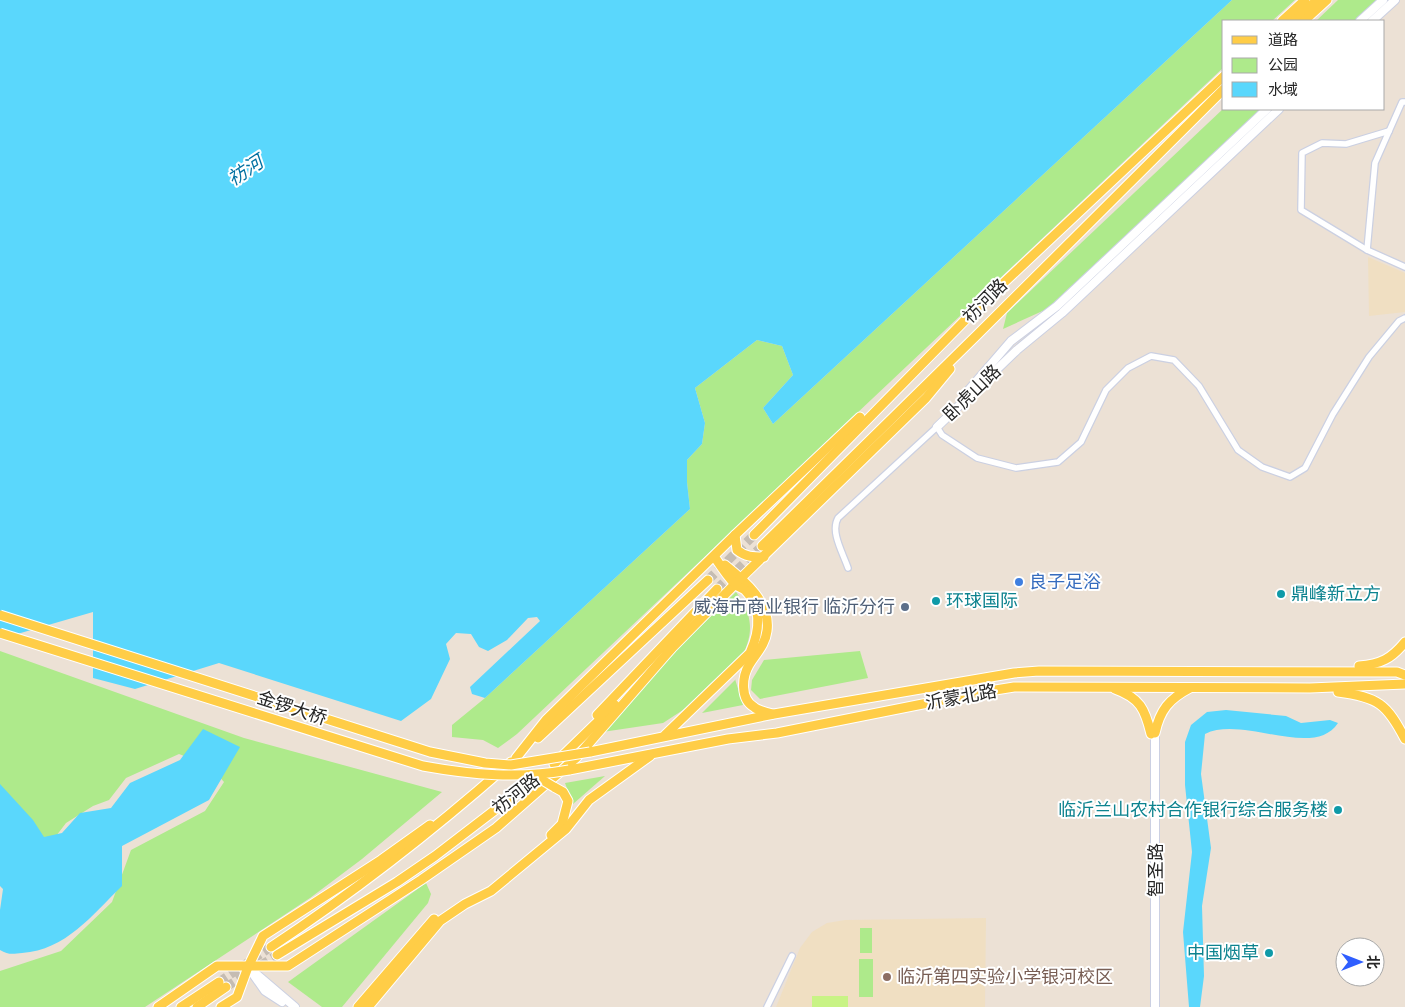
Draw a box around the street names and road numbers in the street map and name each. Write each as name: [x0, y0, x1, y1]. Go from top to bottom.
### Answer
street label: 祊河路: [957, 273, 1013, 329]
street label: 卧虎山路: [937, 359, 1006, 427]
street label: 沂蒙北路: [923, 678, 999, 715]
street label: 金锣大桥: [254, 685, 330, 731]
street label: 祊河路: [487, 767, 545, 820]
street label: 智圣路: [1143, 843, 1168, 897]

